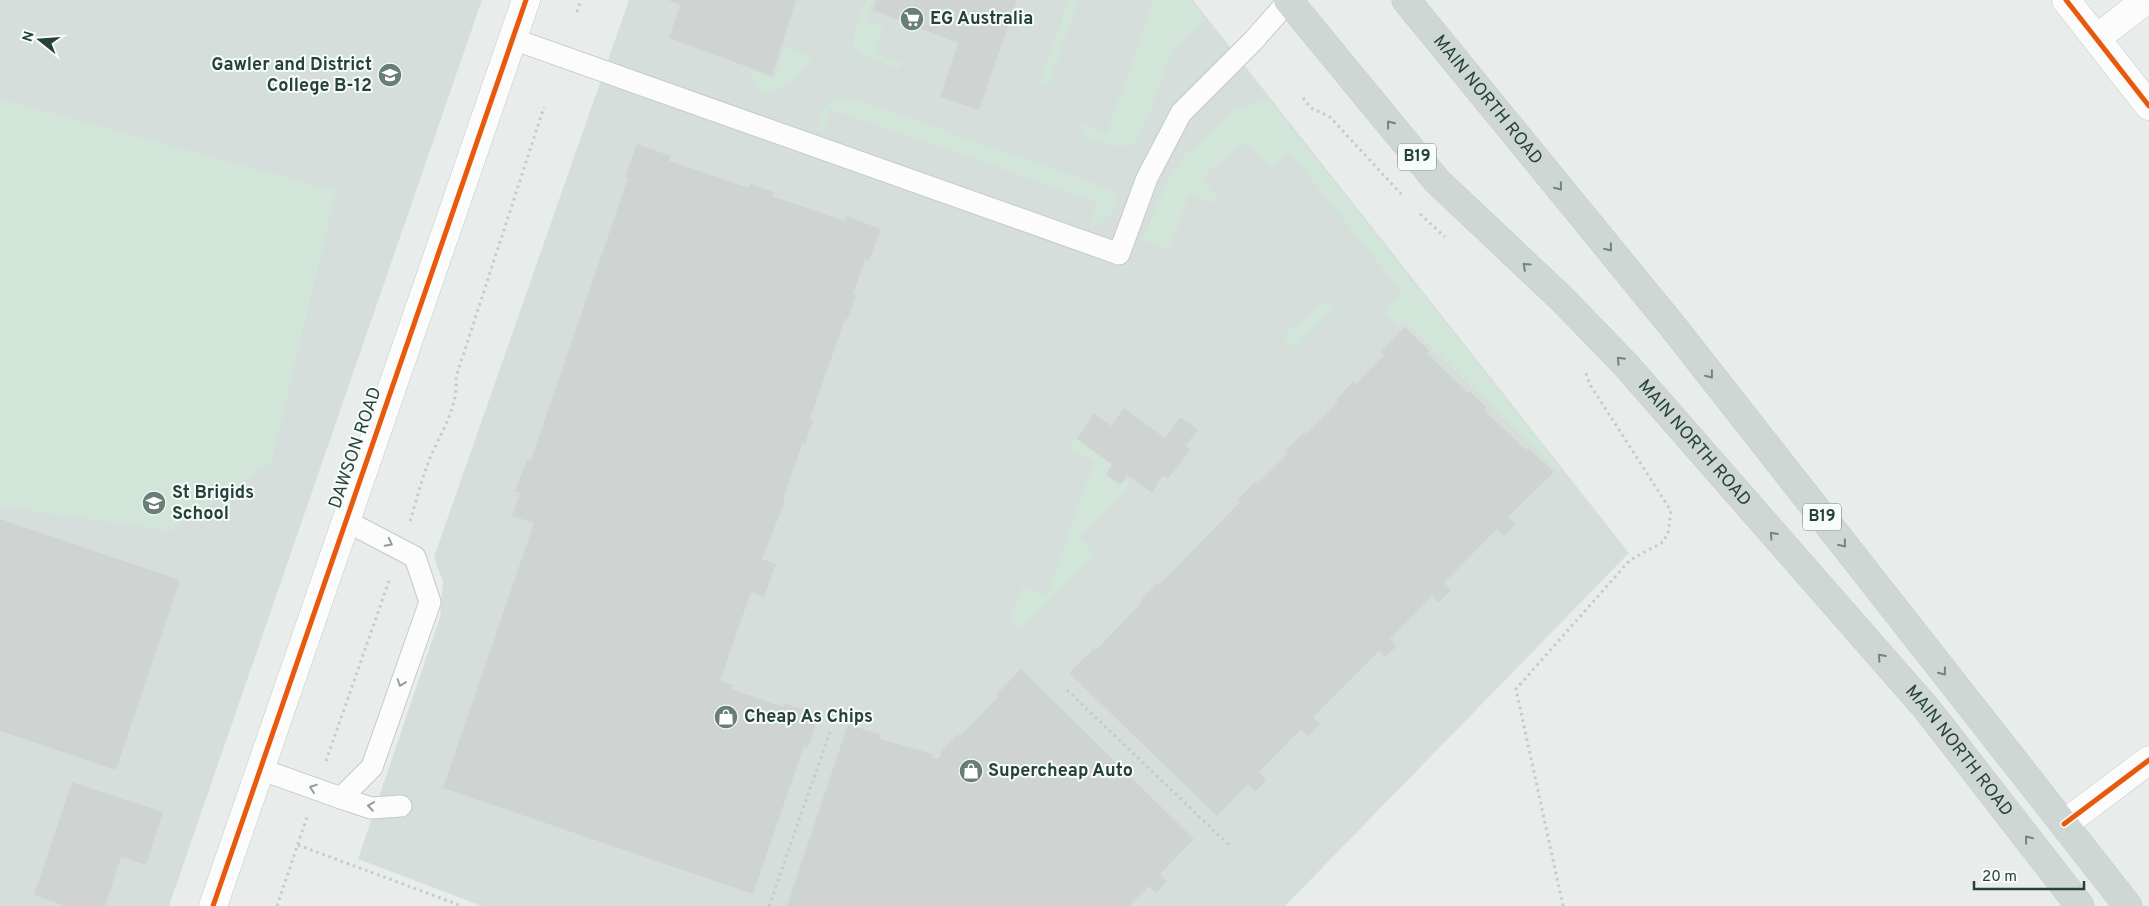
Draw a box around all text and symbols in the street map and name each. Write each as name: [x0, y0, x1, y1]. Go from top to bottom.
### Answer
supermarket icon: EG Australia: [899, 6, 925, 32]
place label: EG Australia: [930, 8, 1033, 31]
north arrow: [15, 15, 65, 65]
text: N: [19, 29, 39, 44]
street label: MAIN NORTH ROAD: [1428, 30, 1548, 170]
place label: Gawler and District College B-12: [211, 54, 372, 98]
school or university icon: Gawler and District College B-12: [377, 62, 403, 88]
one-way arrow: [1386, 120, 1395, 129]
road number: B19: [1398, 144, 1436, 170]
one-way arrow: [1553, 181, 1562, 190]
one-way arrow: [1603, 242, 1611, 251]
one-way arrow: [1523, 263, 1532, 272]
one-way arrow: [1617, 356, 1626, 365]
one-way arrow: [1705, 369, 1713, 378]
street label: MAIN NORTH ROAD: [1633, 375, 1756, 511]
street label: DAWSON ROAD: [324, 384, 388, 512]
place label: St Brigids School: [172, 482, 254, 526]
school or university icon: St Brigids School: [141, 490, 167, 516]
road number: B19: [1803, 504, 1841, 530]
one-way arrow: [1770, 531, 1779, 540]
one-way arrow: [384, 537, 393, 547]
one-way arrow: [1837, 538, 1846, 548]
one-way arrow: [1878, 653, 1887, 662]
one-way arrow: [1938, 666, 1946, 675]
one-way arrow: [397, 679, 407, 687]
street label: MAIN NORTH ROAD: [1900, 680, 2018, 821]
shop icon: Cheap As Chips: [713, 704, 739, 730]
place label: Cheap As Chips: [744, 706, 873, 729]
shop icon: Supercheap Auto: [958, 758, 984, 784]
place label: Supercheap Auto: [988, 760, 1133, 783]
one-way arrow: [309, 784, 317, 794]
one-way arrow: [366, 802, 375, 812]
one-way arrow: [2026, 836, 2034, 845]
scale bar: [1974, 858, 2084, 890]
text: 20 m: [1982, 868, 2017, 887]

